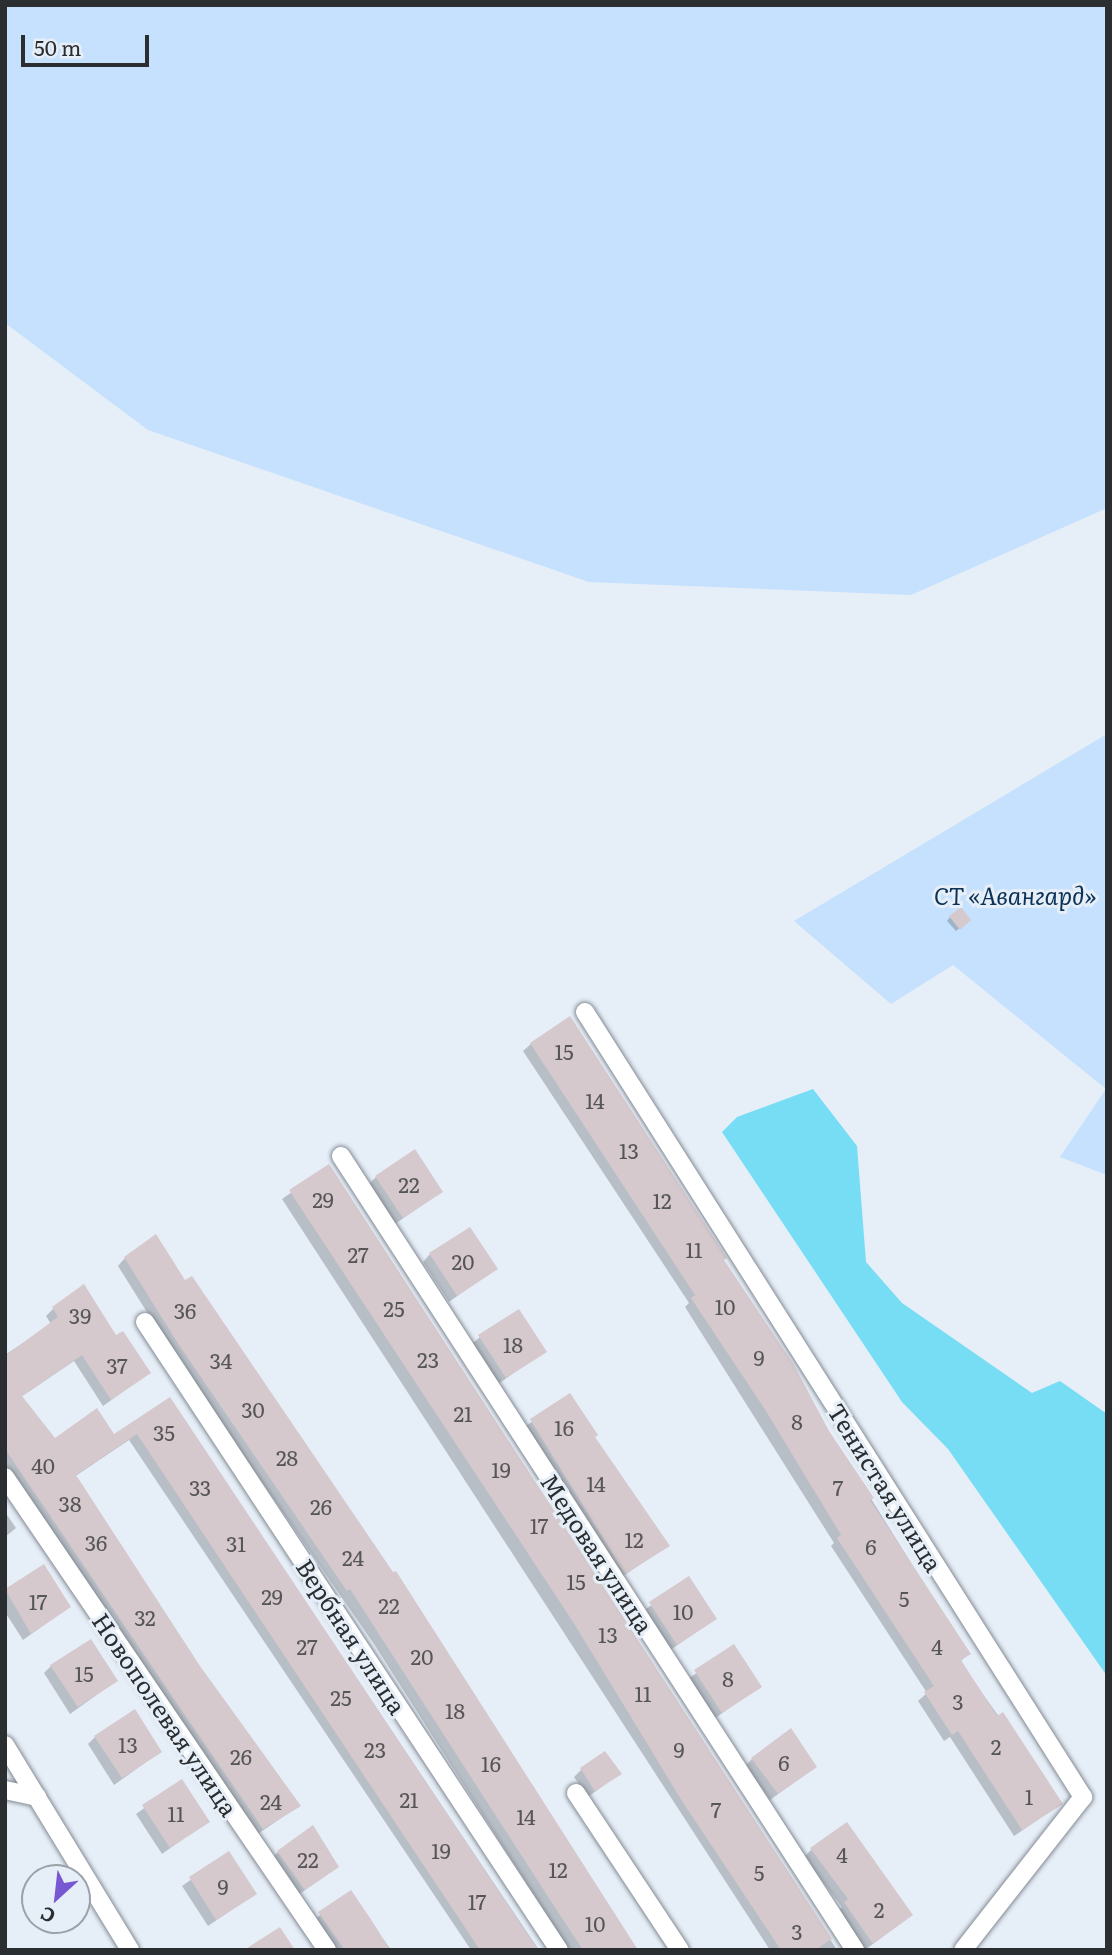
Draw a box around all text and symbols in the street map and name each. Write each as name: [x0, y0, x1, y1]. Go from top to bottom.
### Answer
scale bar: [24, 21, 152, 65]
text: 50 m: [34, 31, 81, 62]
park label: СТ «Авангард»: [934, 881, 1096, 909]
house number: 15: [554, 1038, 574, 1064]
house number: 14: [585, 1087, 605, 1113]
house number: 13: [619, 1137, 639, 1163]
house number: 22: [398, 1171, 420, 1197]
house number: 29: [312, 1186, 334, 1212]
house number: 12: [652, 1187, 672, 1213]
house number: 11: [685, 1236, 703, 1262]
house number: 27: [347, 1241, 369, 1267]
house number: 20: [452, 1248, 474, 1274]
house number: 10: [715, 1293, 735, 1319]
house number: 25: [383, 1295, 405, 1321]
house number: 36: [174, 1297, 196, 1323]
house number: 39: [69, 1302, 91, 1328]
house number: 18: [503, 1331, 523, 1357]
house number: 9: [754, 1344, 764, 1370]
house number: 23: [417, 1346, 439, 1372]
house number: 34: [210, 1347, 232, 1373]
house number: 37: [106, 1352, 128, 1378]
house number: 30: [241, 1396, 265, 1422]
street label: Тенистая улица: [823, 1398, 949, 1576]
house number: 21: [453, 1400, 473, 1426]
house number: 8: [791, 1408, 803, 1434]
house number: 16: [554, 1414, 574, 1440]
house number: 35: [153, 1419, 175, 1445]
house number: 28: [276, 1444, 298, 1470]
house number: 40: [31, 1452, 55, 1478]
house number: 19: [491, 1456, 511, 1482]
street label: Медовая улица: [536, 1468, 660, 1638]
house number: 14: [586, 1470, 606, 1496]
house number: 33: [189, 1474, 211, 1500]
house number: 7: [833, 1474, 843, 1500]
house number: 38: [59, 1490, 81, 1516]
house number: 26: [310, 1493, 332, 1519]
house number: 17: [530, 1512, 548, 1538]
house number: 12: [624, 1526, 644, 1552]
house number: 36: [85, 1529, 107, 1555]
house number: 31: [226, 1530, 246, 1556]
house number: 6: [865, 1533, 877, 1559]
house number: 24: [342, 1544, 364, 1570]
street label: Вербная улица: [291, 1553, 413, 1719]
house number: 15: [566, 1568, 586, 1594]
house number: 29: [261, 1583, 283, 1609]
house number: 5: [899, 1585, 909, 1611]
house number: 17: [29, 1588, 47, 1614]
house number: 22: [378, 1592, 400, 1618]
house number: 10: [673, 1598, 693, 1624]
house number: 32: [134, 1604, 156, 1630]
street label: Новополевая улица: [87, 1607, 245, 1821]
house number: 13: [598, 1621, 618, 1647]
house number: 27: [296, 1633, 318, 1659]
house number: 4: [931, 1633, 943, 1659]
house number: 20: [411, 1643, 433, 1669]
house number: 15: [74, 1660, 94, 1686]
house number: 8: [722, 1665, 734, 1691]
house number: 11: [634, 1680, 652, 1706]
house number: 25: [330, 1684, 352, 1710]
house number: 3: [952, 1688, 964, 1714]
house number: 18: [445, 1697, 465, 1723]
house number: 13: [118, 1731, 138, 1757]
house number: 2: [991, 1733, 1001, 1759]
house number: 23: [364, 1736, 386, 1762]
house number: 9: [674, 1736, 684, 1762]
house number: 26: [230, 1743, 252, 1769]
house number: 6: [778, 1749, 790, 1775]
house number: 16: [481, 1750, 501, 1776]
house number: 1: [1025, 1783, 1033, 1809]
house number: 21: [399, 1786, 419, 1812]
house number: 24: [260, 1788, 282, 1814]
house number: 7: [711, 1796, 721, 1822]
house number: 11: [167, 1800, 185, 1826]
house number: 14: [516, 1803, 536, 1829]
house number: 19: [431, 1837, 451, 1863]
house number: 4: [836, 1841, 848, 1867]
house number: 22: [297, 1846, 319, 1872]
house number: 12: [548, 1856, 568, 1882]
house number: 5: [754, 1859, 764, 1885]
north arrow: [21, 1864, 91, 1934]
house number: 9: [218, 1873, 228, 1899]
house number: 17: [468, 1888, 486, 1914]
house number: 2: [874, 1896, 884, 1922]
text: С: [35, 1900, 60, 1931]
house number: 10: [585, 1910, 605, 1936]
house number: 3: [791, 1918, 803, 1944]

